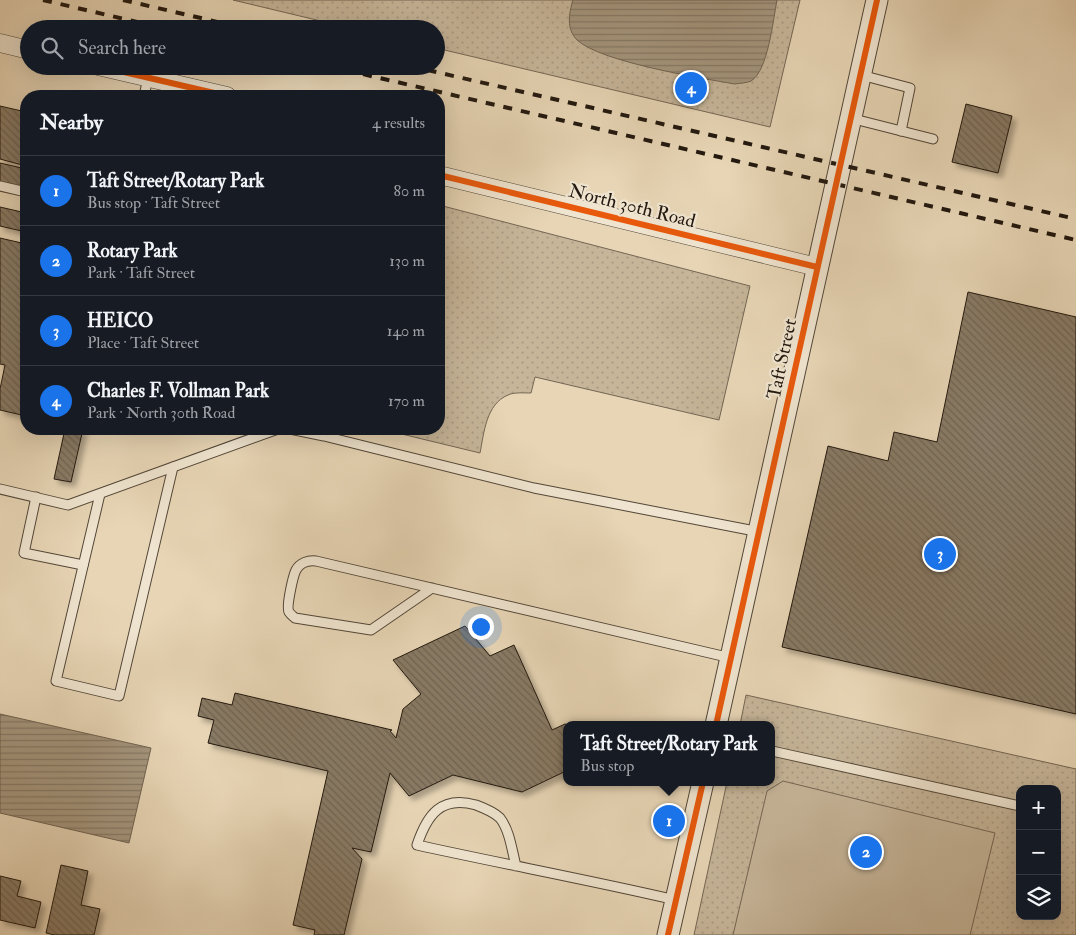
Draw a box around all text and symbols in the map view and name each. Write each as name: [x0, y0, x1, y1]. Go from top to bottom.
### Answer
search box: [20, 20, 445, 75]
icon: search: [38, 34, 66, 62]
text: Search here: [78, 36, 166, 60]
pin: 4: [675, 69, 707, 107]
text: Nearby: [40, 109, 103, 136]
text: 4 results: [372, 113, 425, 133]
text: Taft Street/Rotary Park: [87, 169, 264, 193]
street label: North 30th Road: [566, 179, 698, 233]
text: 1: [53, 181, 59, 201]
text: 80 m: [394, 181, 425, 201]
text: Bus stop · Taft Street: [87, 193, 220, 213]
text: Rotary Park: [87, 239, 178, 263]
text: 2: [52, 251, 60, 271]
text: 130 m: [389, 251, 425, 271]
text: Park · Taft Street: [87, 263, 195, 283]
text: HEICO: [87, 309, 153, 333]
street label: Taft Street: [762, 316, 802, 402]
text: 3: [53, 321, 59, 341]
text: 140 m: [387, 321, 425, 341]
text: Place · Taft Street: [87, 333, 199, 353]
text: Charles F. Vollman Park: [87, 379, 269, 403]
text: 4: [52, 391, 60, 411]
text: 170 m: [388, 391, 425, 411]
text: Park · North 30th Road: [87, 403, 235, 423]
pin: 3: [924, 535, 956, 573]
your location: [468, 614, 494, 640]
popup: [563, 721, 775, 786]
text: Taft Street/Rotary Park: [580, 732, 758, 756]
text: Bus stop: [580, 756, 634, 776]
map controls: [1016, 785, 1061, 920]
button: +: [1016, 785, 1061, 830]
pin: 1: [653, 802, 685, 840]
button: −: [1016, 830, 1061, 875]
pin: 2: [850, 833, 882, 871]
button: layers: [1016, 875, 1061, 920]

